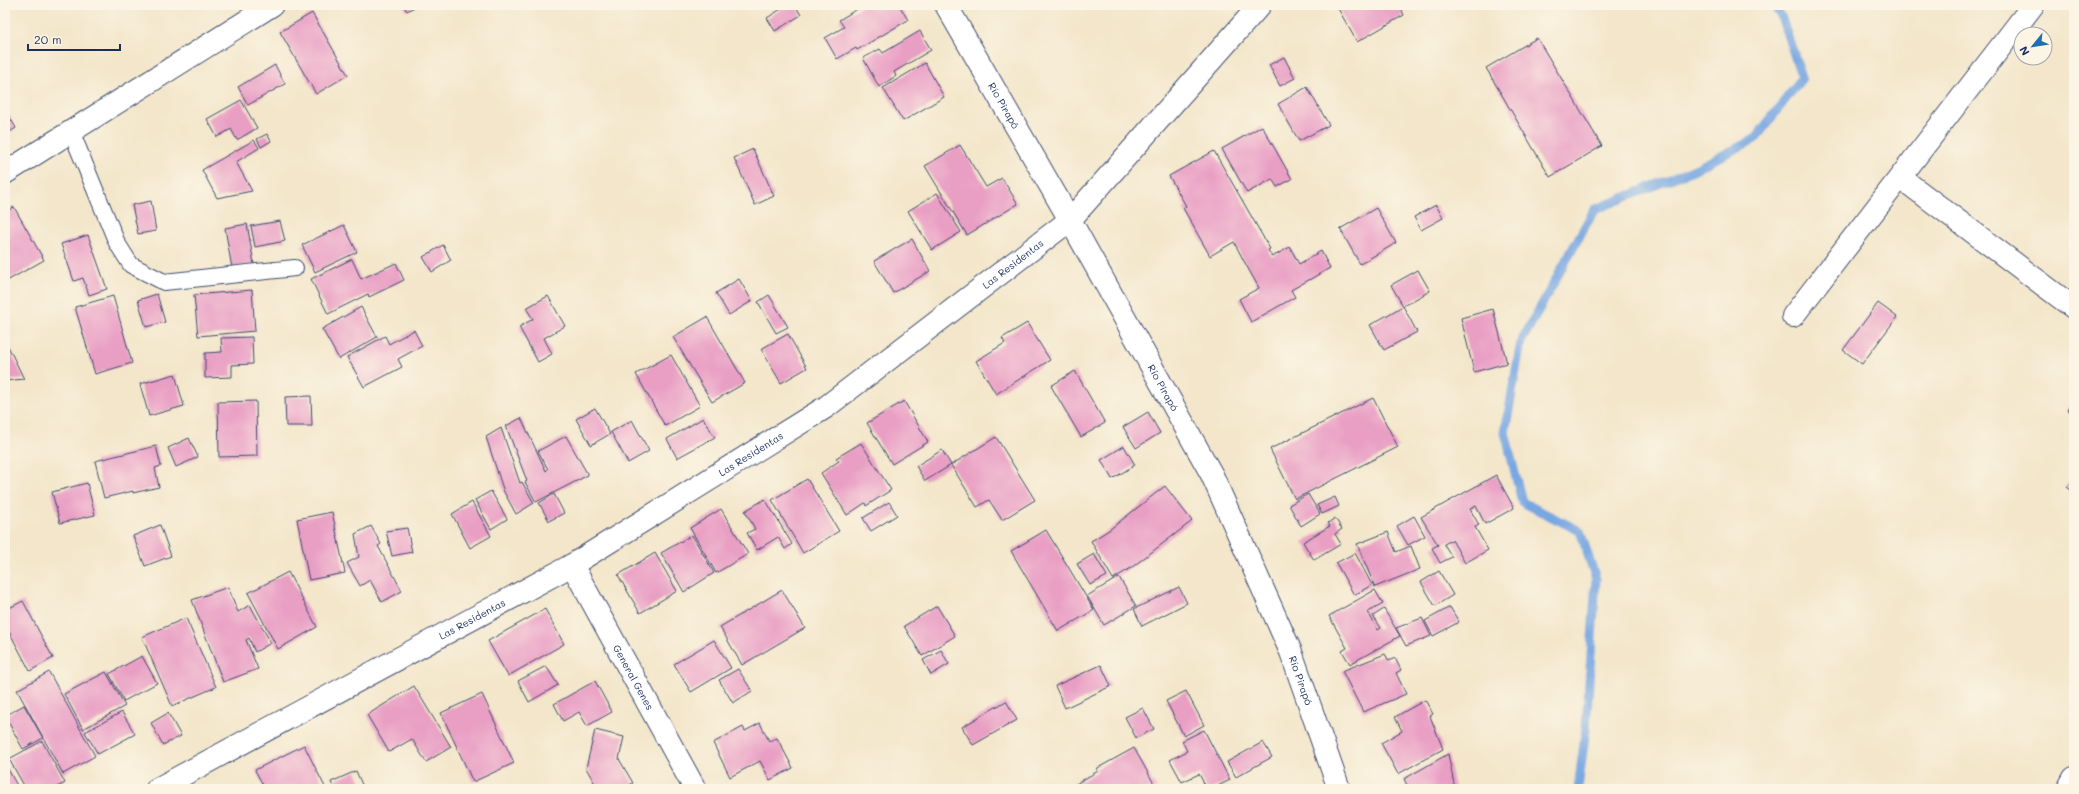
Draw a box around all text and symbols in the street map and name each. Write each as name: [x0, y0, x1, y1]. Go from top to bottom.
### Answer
scale bar: [28, 26, 120, 52]
north arrow: [2013, 26, 2053, 66]
text: 20 m: [34, 31, 62, 47]
text: N: [2015, 44, 2032, 59]
street label: Río Pirapó: [985, 80, 1023, 131]
street label: Las Residentas: [979, 236, 1046, 292]
street label: Río Pirapó: [1145, 362, 1182, 413]
street label: Las Residentas: [716, 428, 786, 479]
street label: Las Residentas: [436, 595, 508, 643]
street label: General Genes: [610, 642, 657, 712]
street label: Río Pirapó: [1286, 654, 1316, 707]

